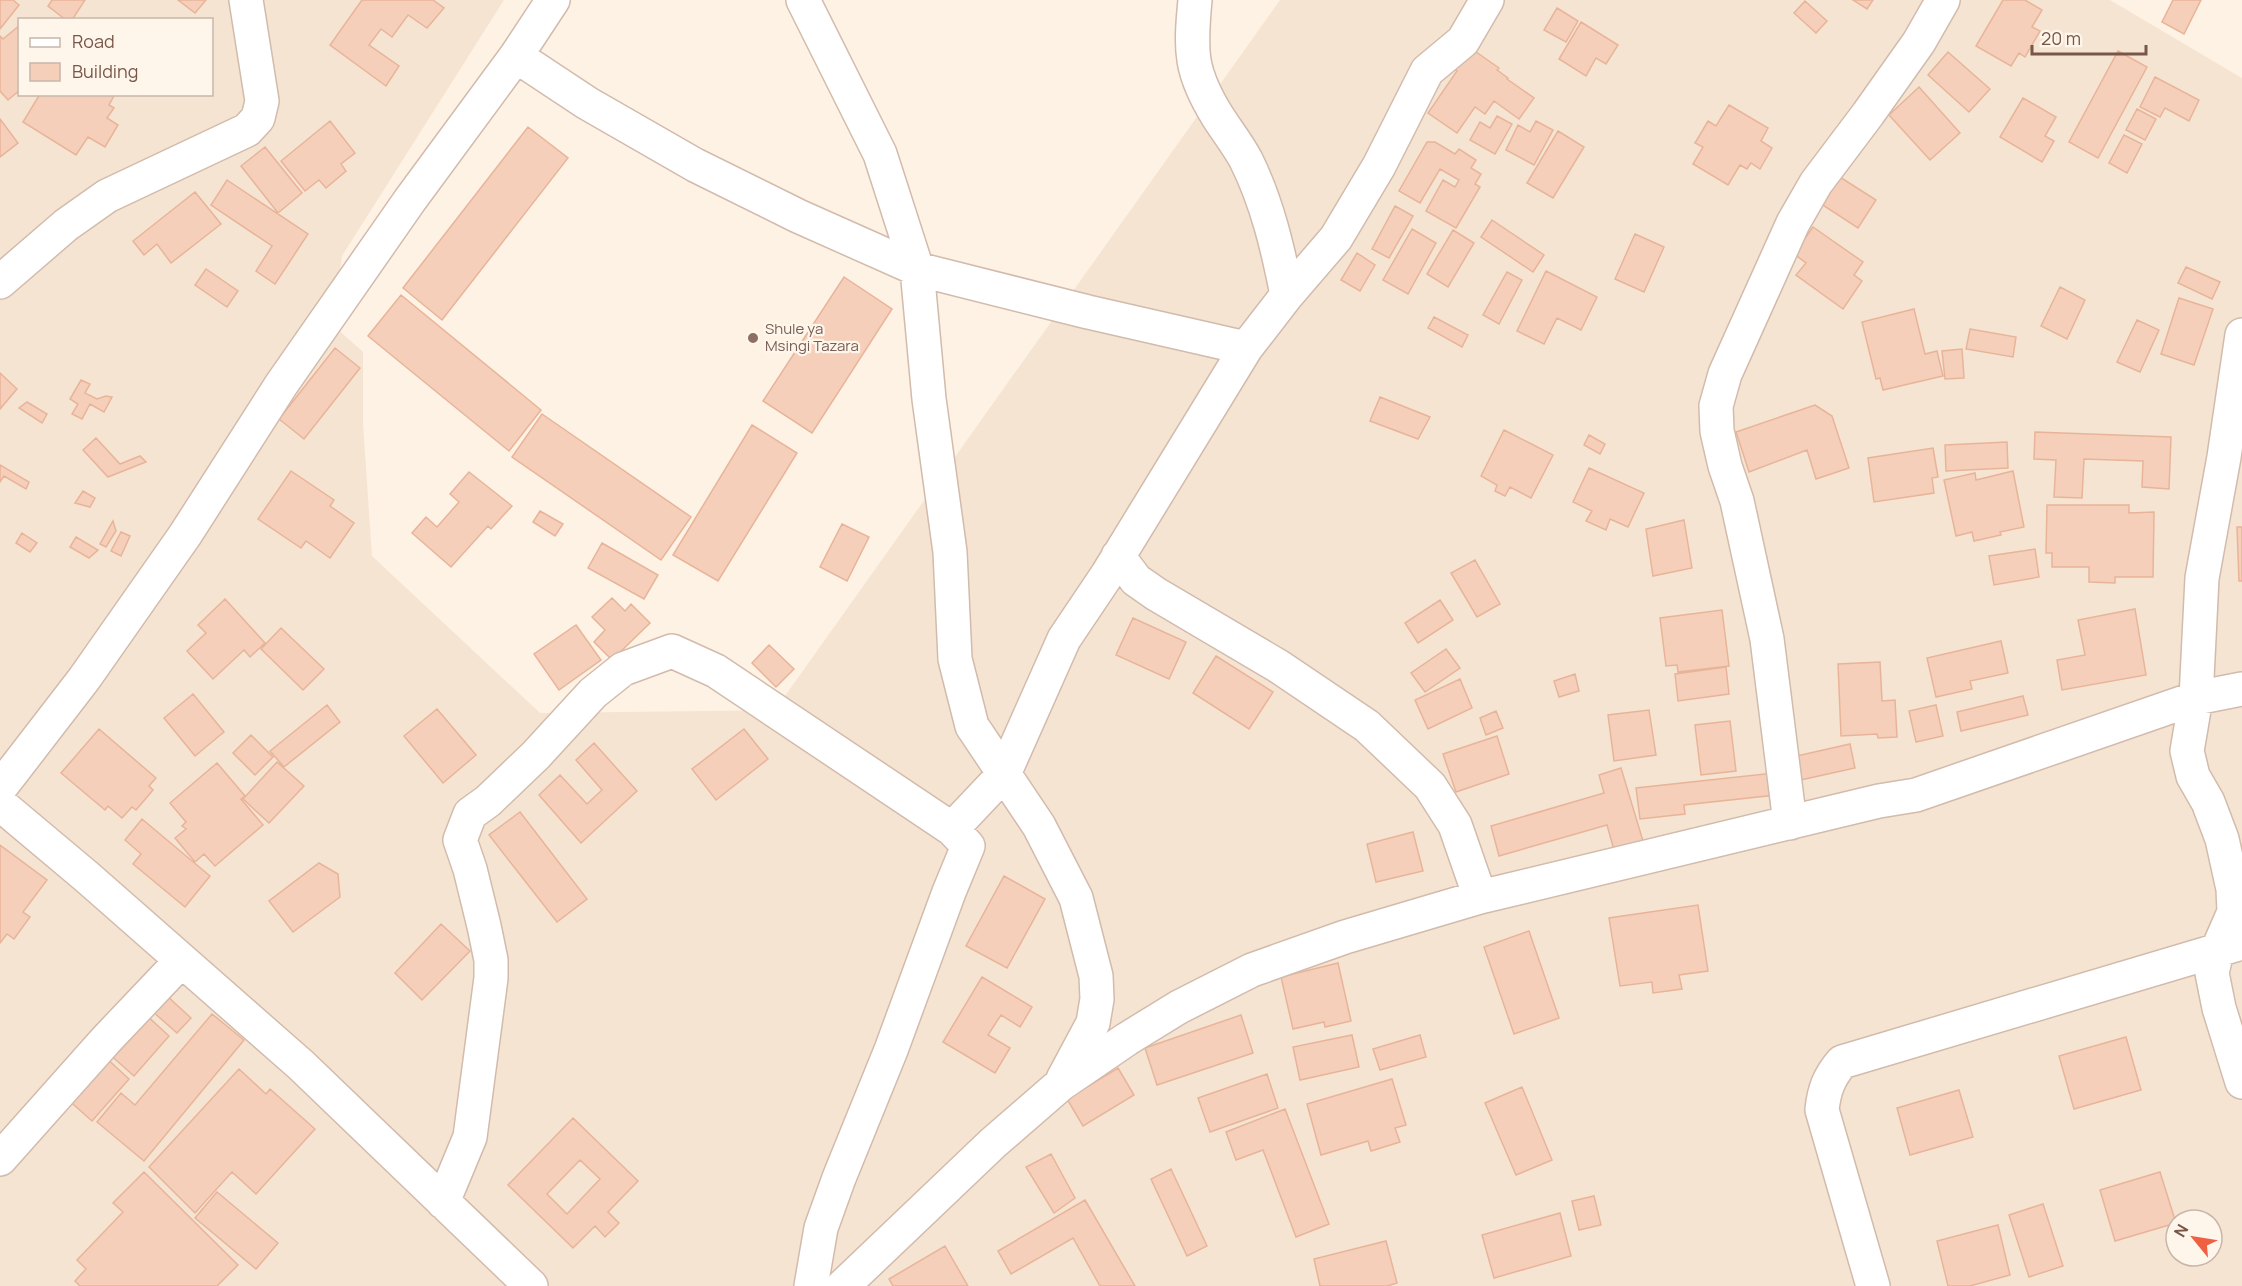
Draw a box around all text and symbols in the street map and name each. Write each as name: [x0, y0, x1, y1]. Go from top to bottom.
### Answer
legend: [18, 18, 213, 96]
scale bar: [2032, 18, 2146, 56]
text: 20 m: [2041, 26, 2081, 50]
text: Road: [72, 29, 115, 53]
text: Building: [72, 59, 138, 83]
place label: Shule ya Msingi Tazara: [765, 318, 859, 356]
marker: Shule ya Msingi Tazara: [746, 331, 760, 345]
north arrow: [2164, 1208, 2224, 1268]
text: N: [2169, 1220, 2193, 1241]

